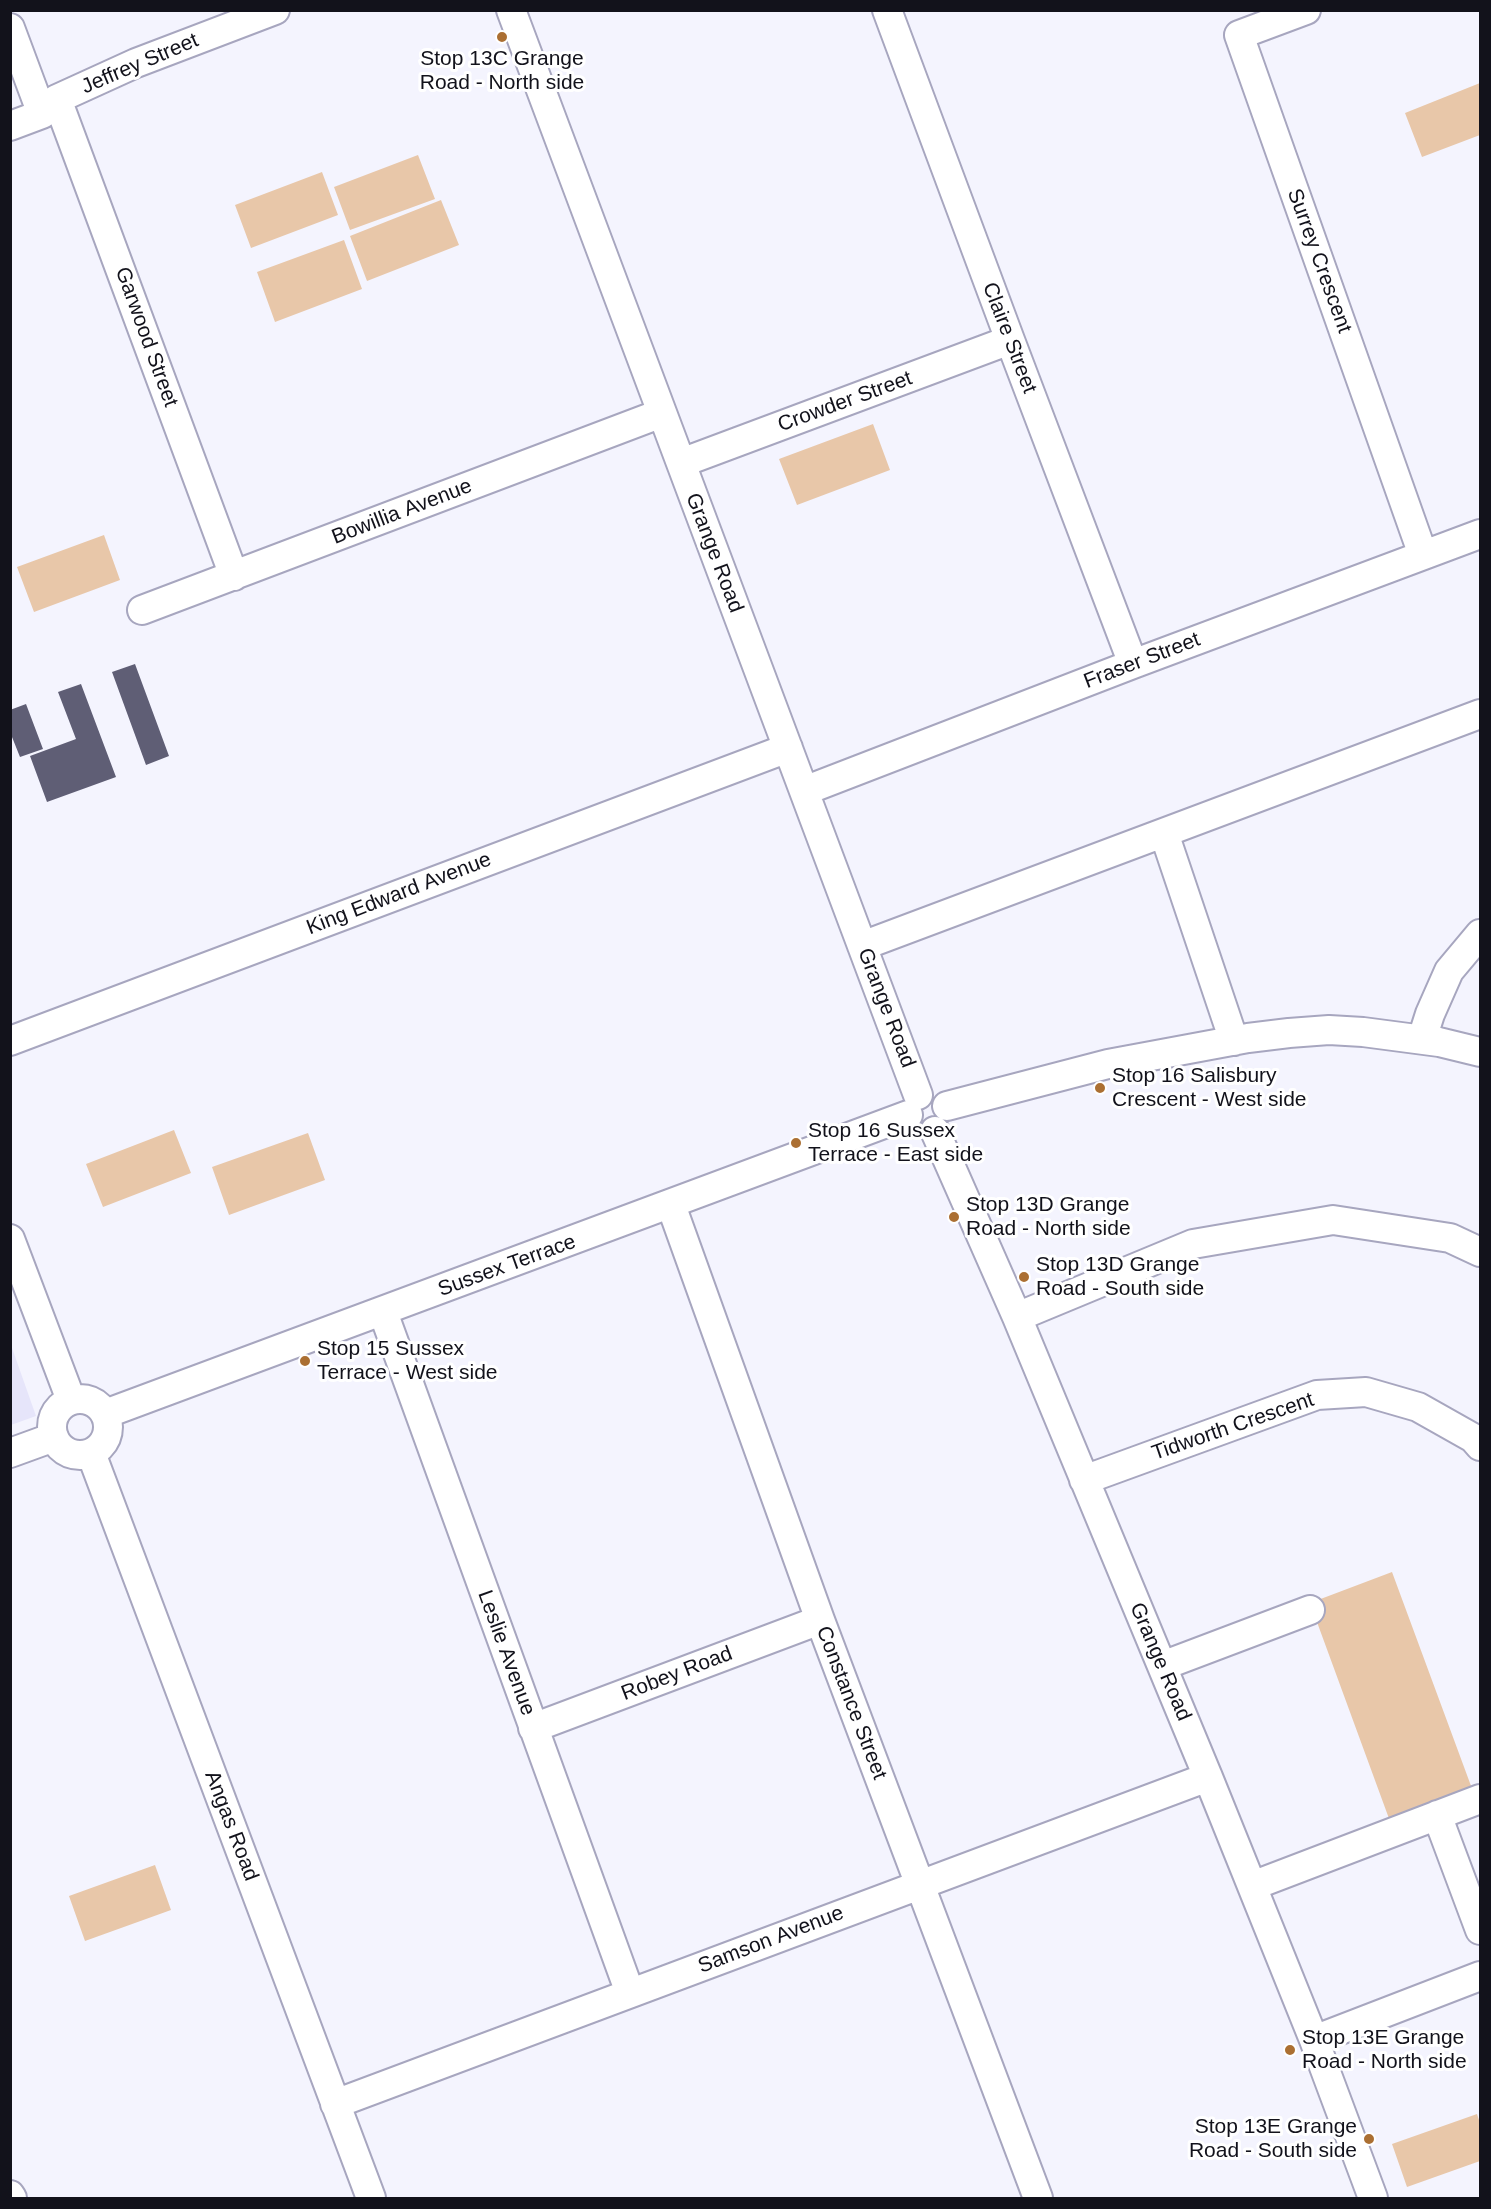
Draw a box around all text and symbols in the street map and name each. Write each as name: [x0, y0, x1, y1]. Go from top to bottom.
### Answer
street label: Jeffrey Street: [78, 28, 202, 100]
marker: Stop 13C Grange Road - North side: [495, 30, 509, 44]
place label: Stop 13C Grange Road - North side: [420, 46, 584, 96]
street label: Surrey Crescent: [1281, 185, 1357, 337]
street label: Garwood Street: [109, 264, 183, 410]
street label: Claire Street: [976, 279, 1042, 397]
street label: Crowder Street: [774, 366, 916, 438]
street label: Bowillia Avenue: [328, 474, 476, 550]
street label: Grange Road: [680, 490, 748, 616]
street label: Fraser Street: [1080, 627, 1204, 695]
street label: King Edward Avenue: [303, 847, 495, 941]
street label: Grange Road: [852, 945, 920, 1071]
place label: Stop 16 Salisbury Crescent - West side: [1112, 1063, 1307, 1113]
marker: Stop 16 Salisbury Crescent - West side: [1093, 1081, 1107, 1095]
place label: Stop 16 Sussex Terrace - East side: [808, 1118, 983, 1168]
marker: Stop 16 Sussex Terrace - East side: [789, 1136, 803, 1150]
place label: Stop 13D Grange Road - North side: [966, 1192, 1131, 1242]
marker: Stop 13D Grange Road - North side: [947, 1210, 961, 1224]
street label: Sussex Terrace: [435, 1229, 579, 1303]
place label: Stop 13D Grange Road - South side: [1036, 1252, 1204, 1302]
marker: Stop 13D Grange Road - South side: [1017, 1270, 1031, 1284]
place label: Stop 15 Sussex Terrace - West side: [317, 1336, 497, 1386]
marker: Stop 15 Sussex Terrace - West side: [298, 1354, 312, 1368]
street label: Tidworth Crescent: [1149, 1387, 1317, 1467]
street label: Leslie Avenue: [472, 1587, 540, 1719]
street label: Grange Road: [1124, 1599, 1196, 1725]
street label: Constance Street: [810, 1623, 892, 1783]
street label: Robey Road: [618, 1641, 736, 1707]
street label: Angas Road: [199, 1768, 263, 1884]
street label: Samson Avenue: [695, 1901, 847, 1979]
place label: Stop 13E Grange Road - North side: [1302, 2025, 1467, 2075]
marker: Stop 13E Grange Road - North side: [1283, 2043, 1297, 2057]
place label: Stop 13E Grange Road - South side: [1189, 2114, 1357, 2164]
marker: Stop 13E Grange Road - South side: [1362, 2132, 1376, 2146]

